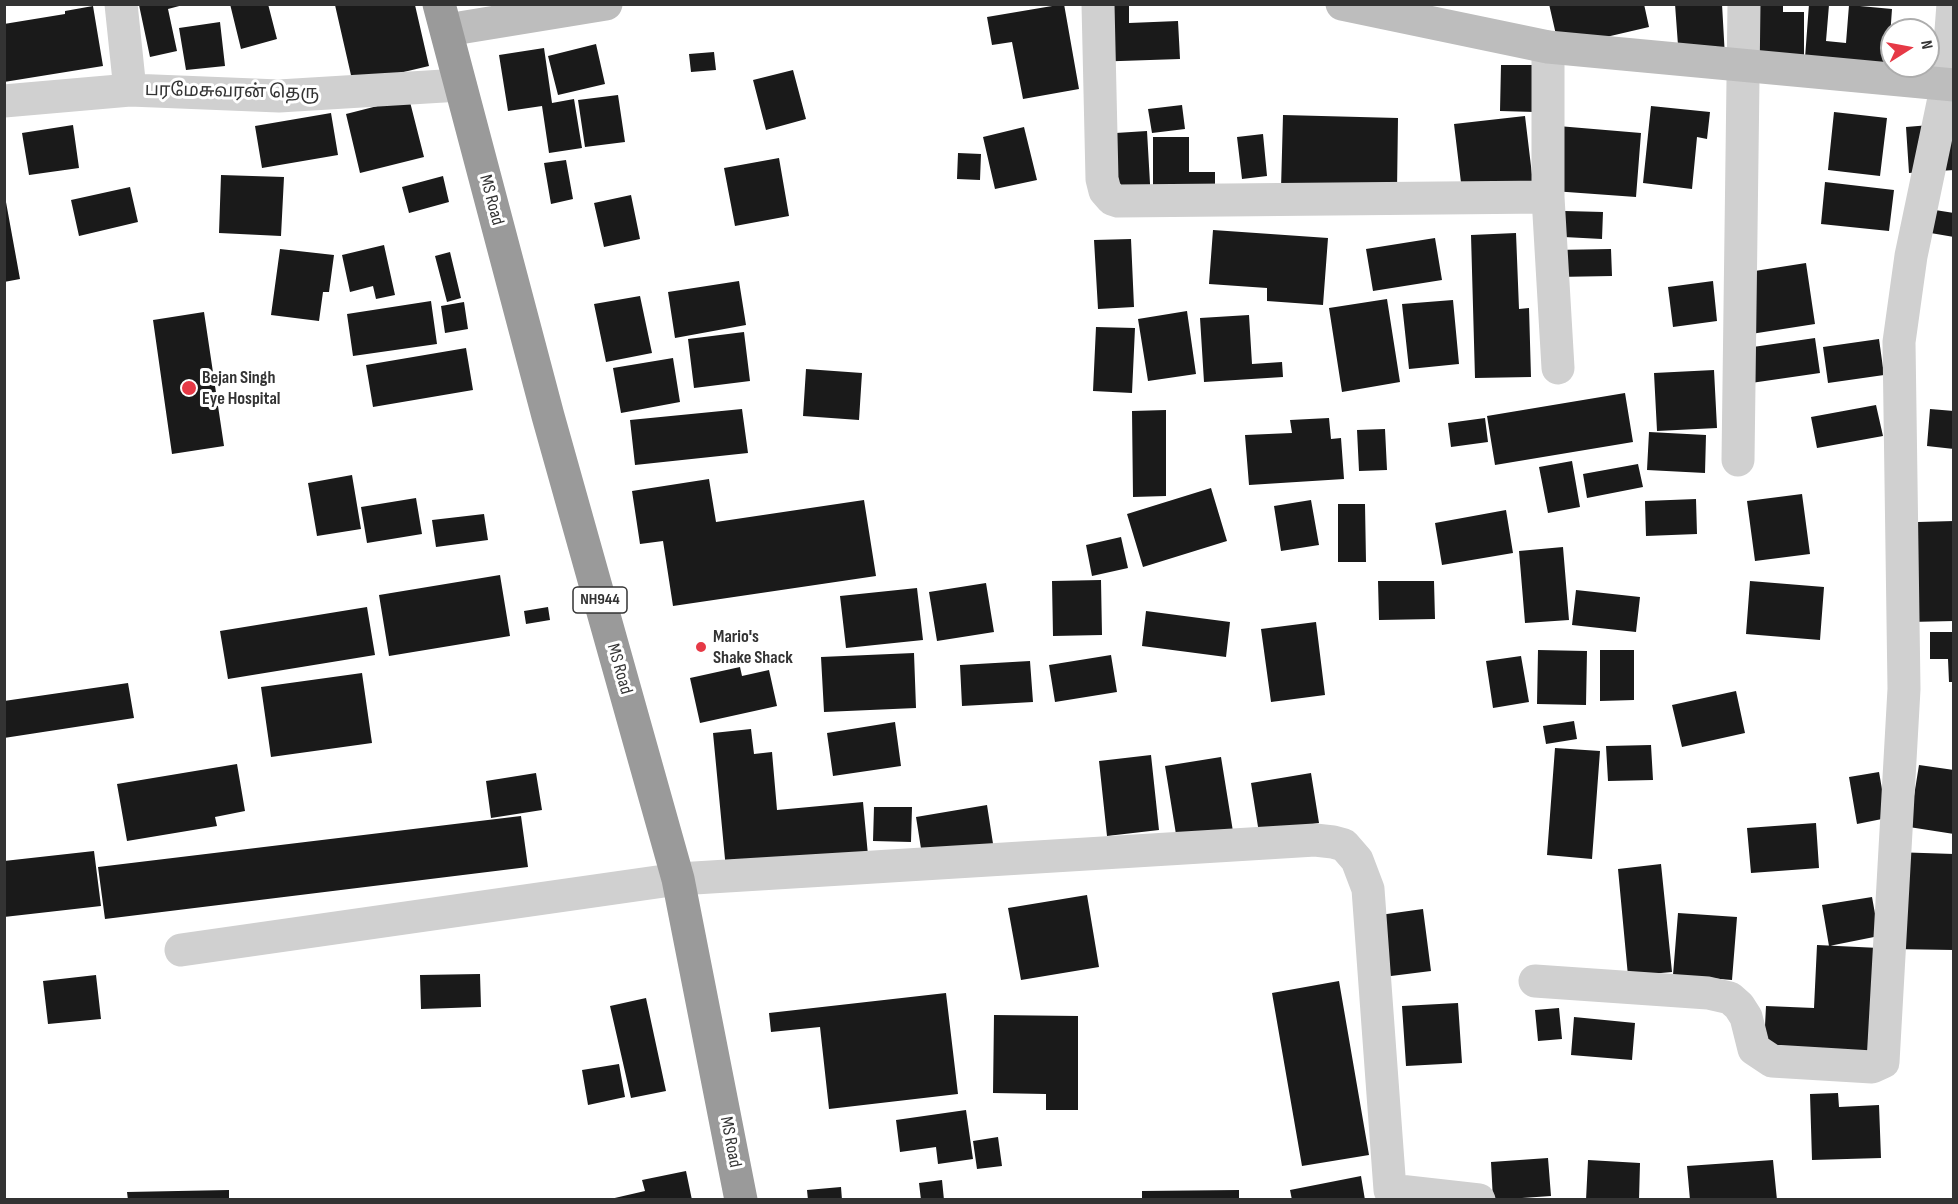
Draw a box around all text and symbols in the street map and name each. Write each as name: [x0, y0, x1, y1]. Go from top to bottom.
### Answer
north arrow: [1880, 18, 1940, 78]
text: N: [1916, 39, 1936, 51]
street label: பரமேசுவரன் தெரு: [145, 80, 319, 104]
street label: MS Road: [474, 172, 508, 228]
place label: Bejan Singh Eye Hospital: [202, 367, 280, 410]
marker: Bejan Singh Eye Hospital: [180, 379, 198, 397]
road number: NH944: [573, 587, 627, 613]
place label: Mario's Shake Shack: [713, 626, 793, 668]
marker: Mario's Shake Shack: [694, 640, 708, 654]
street label: MS Road: [602, 641, 636, 697]
street label: MS Road: [715, 1115, 745, 1169]

